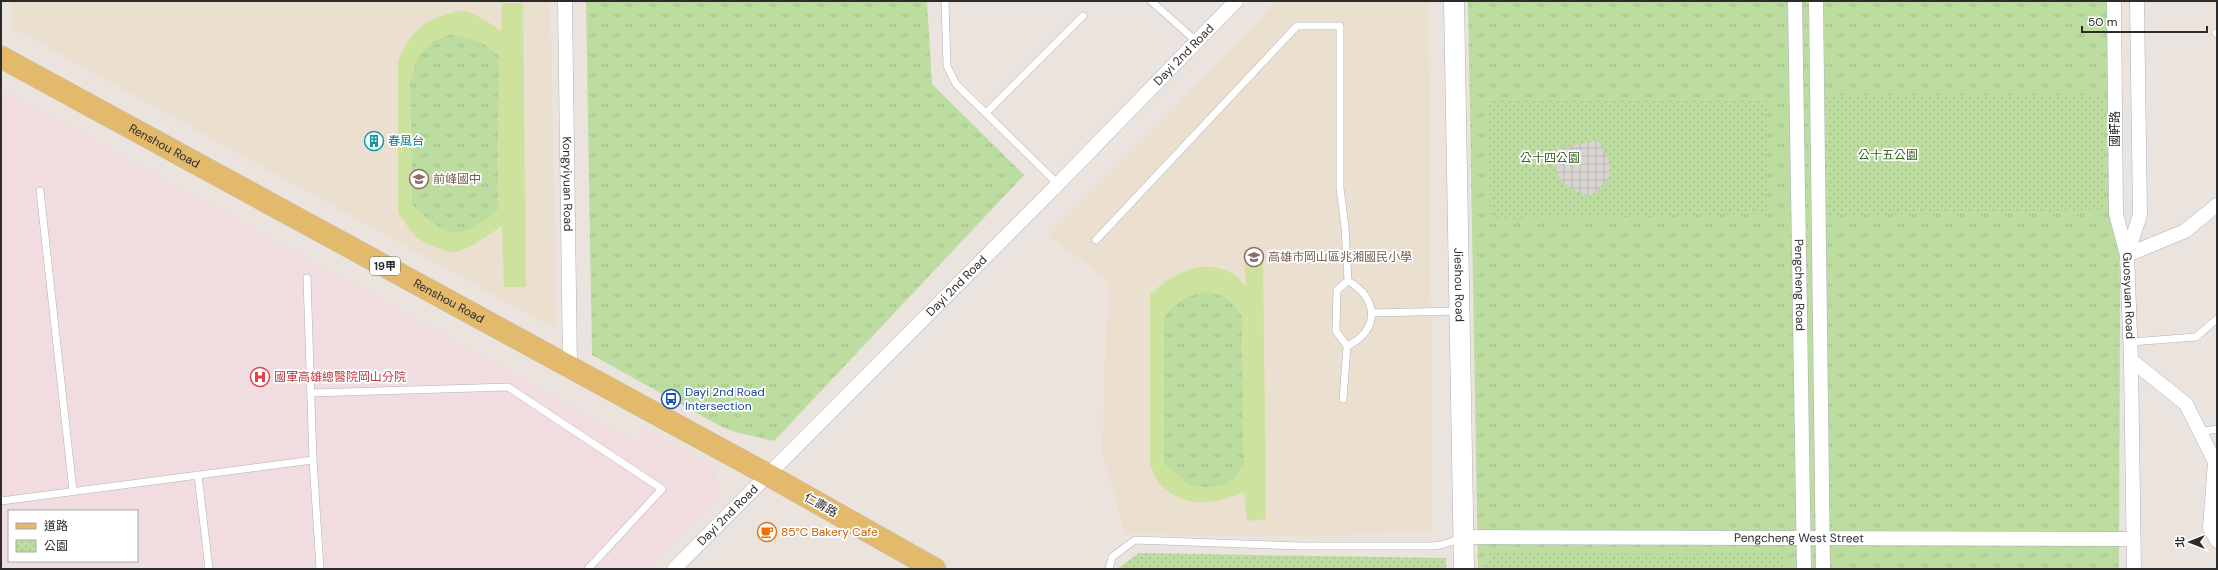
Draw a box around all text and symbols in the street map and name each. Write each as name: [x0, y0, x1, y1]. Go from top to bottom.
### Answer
scale bar: [2082, 8, 2207, 34]
text: 50 m: [2088, 14, 2117, 30]
street label: Dayi 2nd Road: [1150, 21, 1217, 89]
street label: 國軒路: [2107, 111, 2123, 147]
street label: Renshou Road: [126, 120, 203, 172]
building icon: 春風台: [363, 130, 385, 152]
place label: 春風台: [388, 133, 424, 149]
street label: Kongyiyuan Road: [559, 136, 576, 232]
park label: 公十五公園: [1858, 147, 1918, 163]
park label: 公十四公園: [1520, 150, 1580, 166]
school or university icon: 前峰國中: [408, 168, 430, 190]
place label: 前峰國中: [433, 171, 481, 187]
street label: Pengcheng Road: [1791, 239, 1808, 331]
school or university icon: 高雄市岡山區兆湘國民小學: [1243, 246, 1265, 268]
street label: Jieshou Road: [1450, 248, 1468, 322]
place label: 高雄市岡山區兆湘國民小學: [1268, 249, 1412, 265]
street label: Dayi 2nd Road: [923, 252, 990, 320]
street label: Guosyuan Road: [2119, 252, 2138, 339]
road number: 19甲: [370, 257, 400, 275]
street label: Renshou Road: [410, 275, 487, 327]
hospital icon: 國軍高雄總醫院岡山分院: [249, 366, 271, 388]
place label: 國軍高雄總醫院岡山分院: [274, 369, 406, 385]
place label: Dayi 2nd Road Intersection: [685, 384, 765, 414]
bus stop icon: Dayi 2nd Road Intersection: [660, 388, 682, 410]
street label: Dayi 2nd Road: [694, 481, 762, 549]
street label: 仁壽路: [801, 489, 841, 521]
legend: [8, 510, 138, 562]
text: 道路: [44, 518, 68, 534]
cafe icon: 85°C Bakery Cafe: [756, 521, 778, 543]
north arrow: [2170, 522, 2210, 562]
place label: 85°C Bakery Cafe: [781, 524, 878, 540]
street label: Pengcheng West Street: [1734, 530, 1864, 546]
text: 北: [2173, 537, 2187, 548]
text: 公園: [44, 538, 68, 554]

